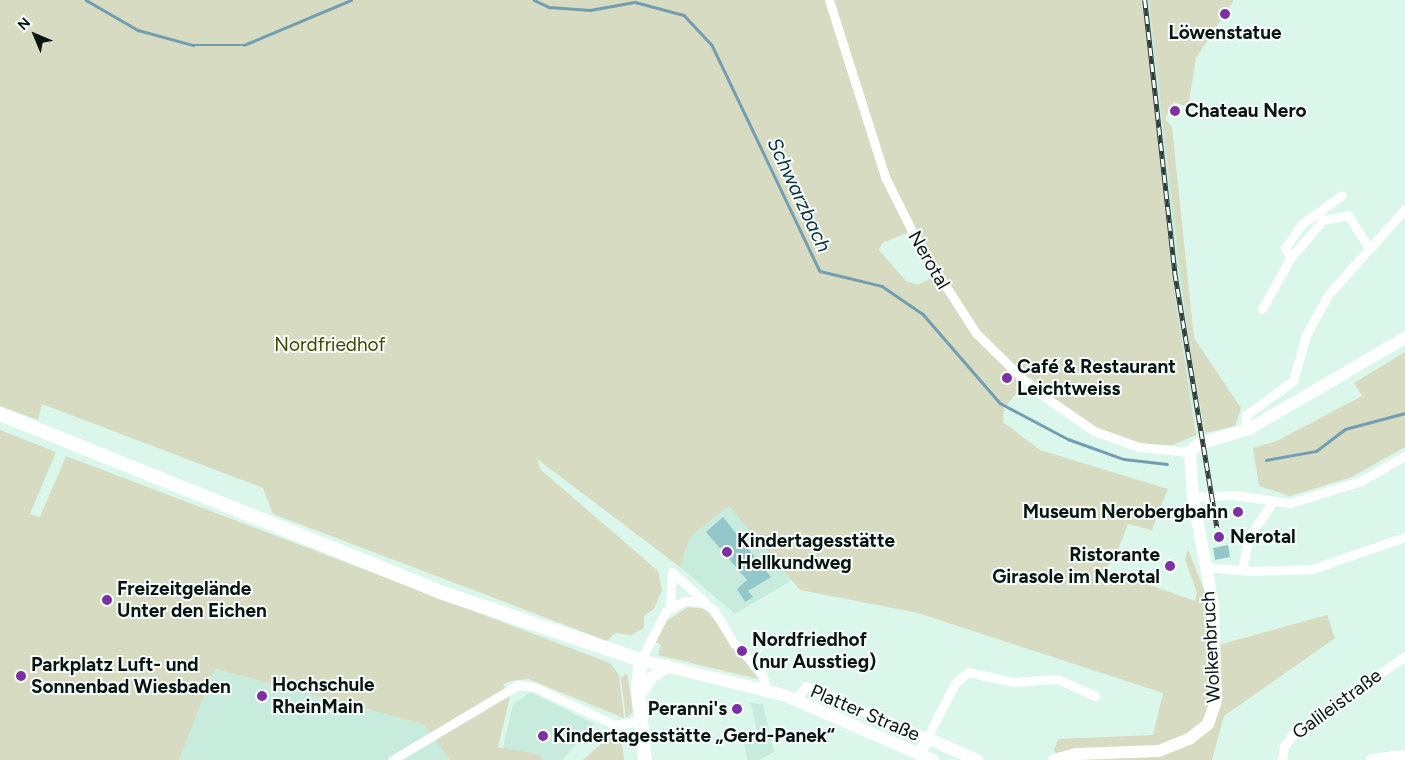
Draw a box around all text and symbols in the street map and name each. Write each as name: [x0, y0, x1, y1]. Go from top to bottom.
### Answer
marker: Löwenstatue: [1219, 8, 1231, 20]
north arrow: [10, 10, 60, 60]
text: N: [14, 14, 34, 34]
place label: Löwenstatue: [1168, 22, 1282, 44]
place label: Chateau Nero: [1185, 100, 1307, 122]
marker: Chateau Nero: [1169, 105, 1181, 117]
water label: Schwarzbach: [762, 134, 836, 256]
street label: Nerotal: [903, 227, 955, 293]
park label: Nordfriedhof: [274, 334, 386, 356]
place label: Café & Restaurant Leichtweiss: [1017, 356, 1176, 400]
marker: Café & Restaurant Leichtweiss: [1001, 372, 1013, 384]
place label: Museum Nerobergbahn: [1023, 501, 1228, 523]
marker: Museum Nerobergbahn: [1232, 506, 1244, 518]
place label: Nerotal: [1230, 526, 1296, 548]
place label: Kindertagesstätte Hellkundweg: [737, 530, 895, 574]
marker: Nerotal: [1212, 530, 1226, 544]
place label: Ristorante Girasole im Nerotal: [992, 544, 1160, 588]
marker: Kindertagesstätte Hellkundweg: [721, 546, 733, 558]
marker: Ristorante Girasole im Nerotal: [1164, 560, 1176, 572]
place label: Freizeitgelände Unter den Eichen: [117, 578, 267, 622]
street label: Wolkenbruch: [1197, 591, 1225, 703]
marker: Freizeitgelände Unter den Eichen: [101, 594, 113, 606]
place label: Nordfriedhof (nur Ausstieg): [752, 629, 876, 673]
marker: Nordfriedhof (nur Ausstieg): [736, 645, 748, 657]
place label: Parkplatz Luft- und Sonnenbad Wiesbaden: [31, 654, 231, 698]
street label: Galileistraße: [1288, 664, 1386, 744]
marker: Parkplatz Luft- und Sonnenbad Wiesbaden: [15, 670, 27, 682]
place label: Hochschule RheinMain: [272, 674, 375, 718]
street label: Platter Straße: [807, 680, 923, 746]
marker: Hochschule RheinMain: [256, 690, 268, 702]
place label: Peranni's: [648, 698, 727, 720]
marker: Peranni's: [731, 703, 743, 715]
place label: Kindertagesstätte „Gerd-Panek“: [553, 725, 835, 747]
marker: Kindertagesstätte „Gerd-Panek“: [537, 730, 549, 742]

